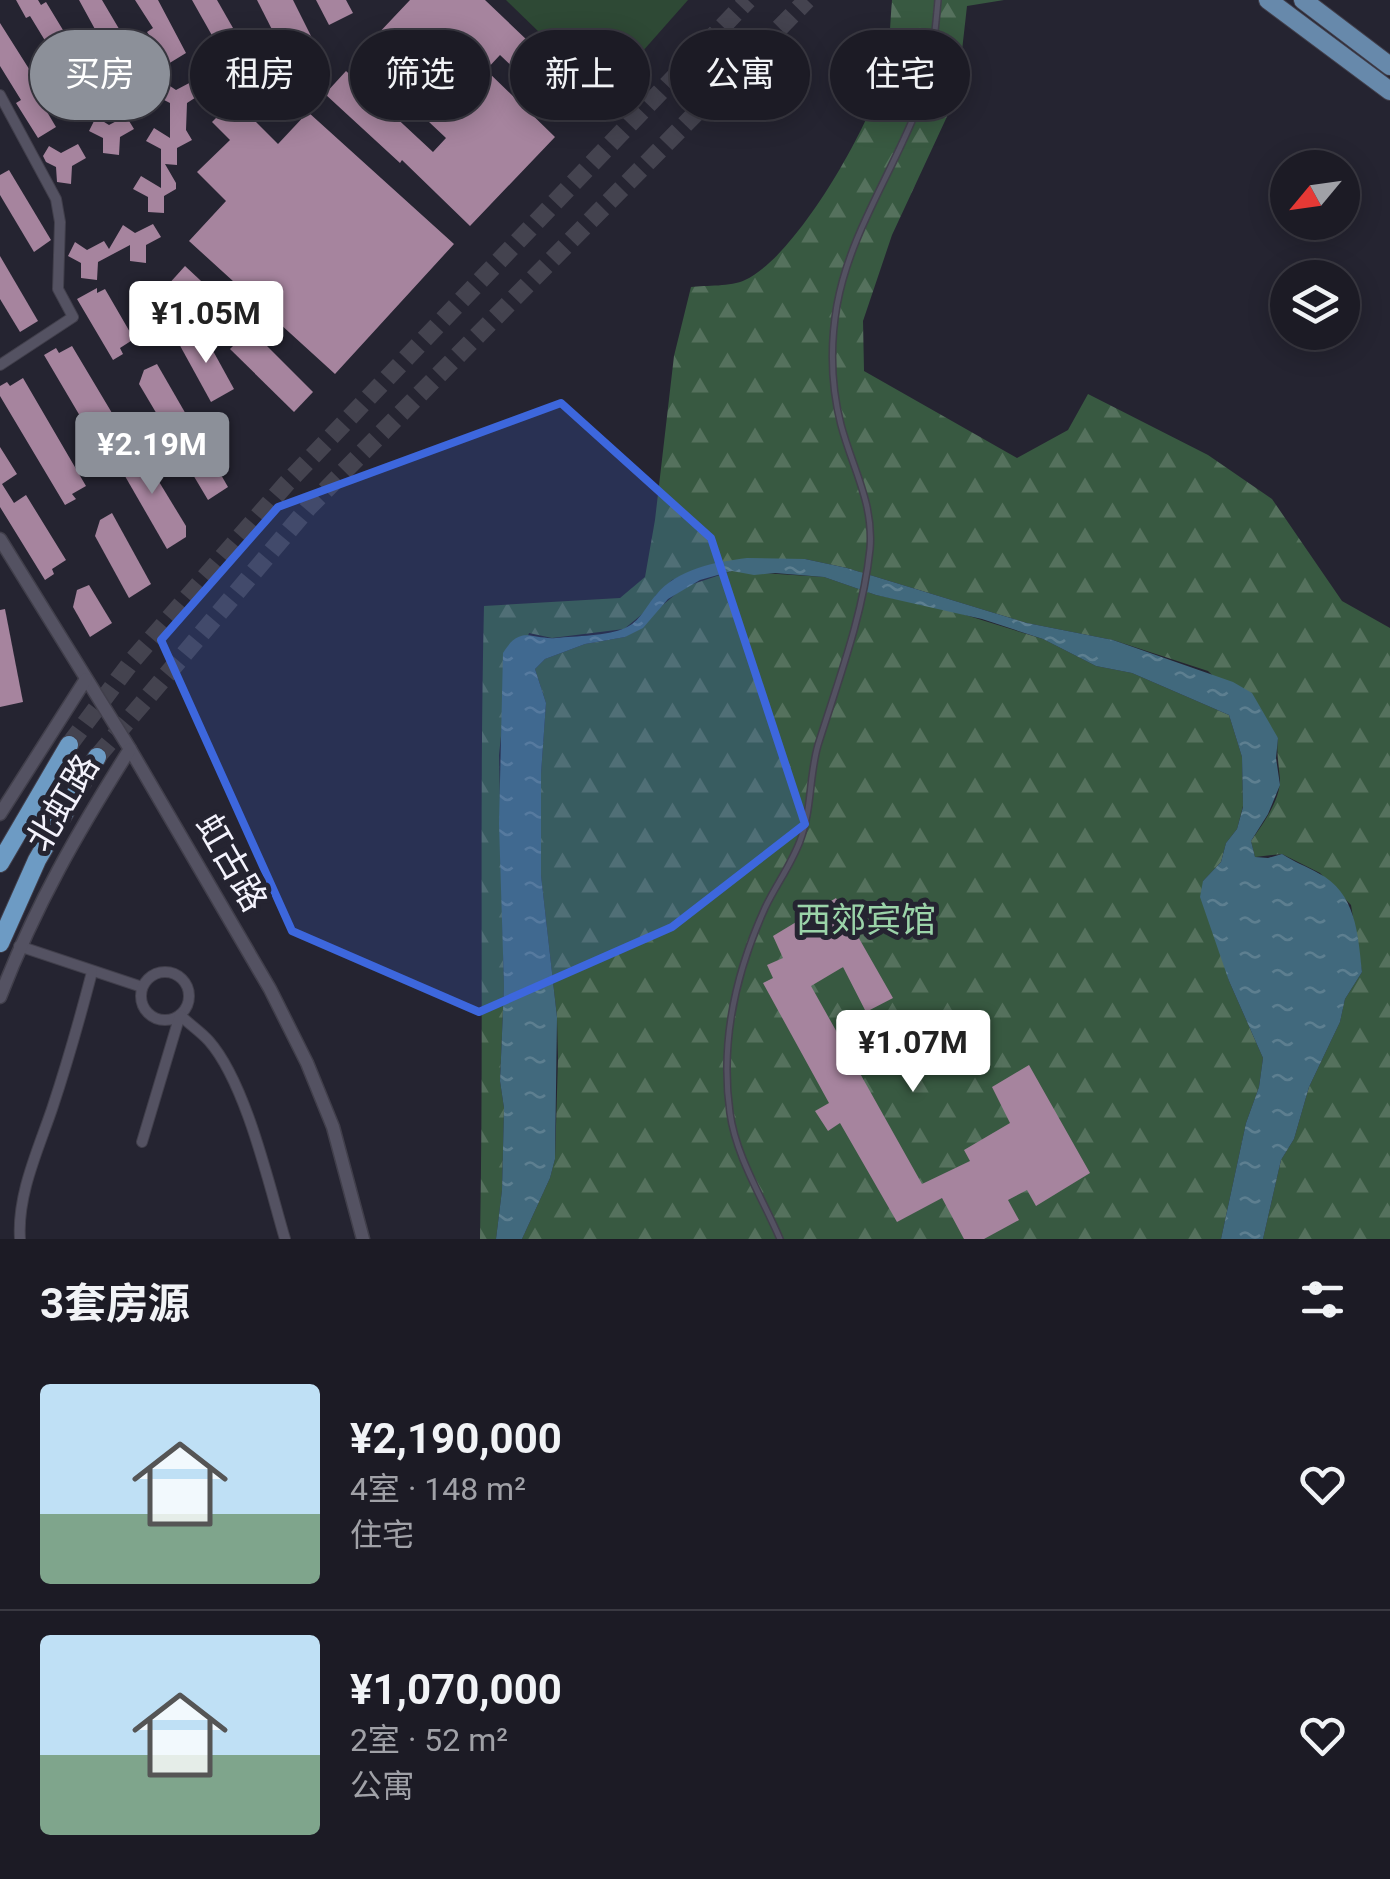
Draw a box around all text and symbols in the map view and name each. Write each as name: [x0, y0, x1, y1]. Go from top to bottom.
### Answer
chip: 买房: [30, 30, 170, 120]
chip: 租房: [190, 30, 330, 120]
chip: 筛选: [350, 30, 490, 120]
chip: 新上: [510, 30, 650, 120]
chip: 公寓: [670, 30, 810, 120]
chip: 住宅: [830, 30, 970, 120]
north arrow: [1270, 150, 1360, 240]
map controls: [1270, 150, 1360, 350]
button: layers: [1270, 260, 1360, 350]
pin: ¥1.05M: [125, 281, 287, 366]
text: ¥1.05M: [151, 294, 261, 332]
pin: ¥2.19M: [71, 412, 233, 497]
text: ¥2.19M: [97, 425, 207, 463]
street label: 北虹路: [18, 747, 108, 859]
street label: 虹古路: [187, 807, 275, 919]
park label: 西郊宾馆: [796, 900, 936, 941]
pin: ¥1.07M: [832, 1010, 994, 1095]
text: ¥1.07M: [858, 1023, 968, 1061]
icon: filters: [1295, 1272, 1350, 1327]
text: 3套房源: [40, 1279, 190, 1328]
text: ¥2,190,000: [350, 1414, 562, 1463]
icon: home: [120, 1424, 240, 1544]
icon: heart: [1295, 1457, 1350, 1512]
text: 4室 · 148 m²: [350, 1470, 526, 1508]
text: 住宅: [350, 1516, 414, 1554]
text: ¥1,070,000: [350, 1665, 562, 1714]
icon: home: [120, 1675, 240, 1795]
icon: heart: [1295, 1708, 1350, 1763]
text: 2室 · 52 m²: [350, 1721, 508, 1759]
text: 公寓: [350, 1767, 414, 1805]

